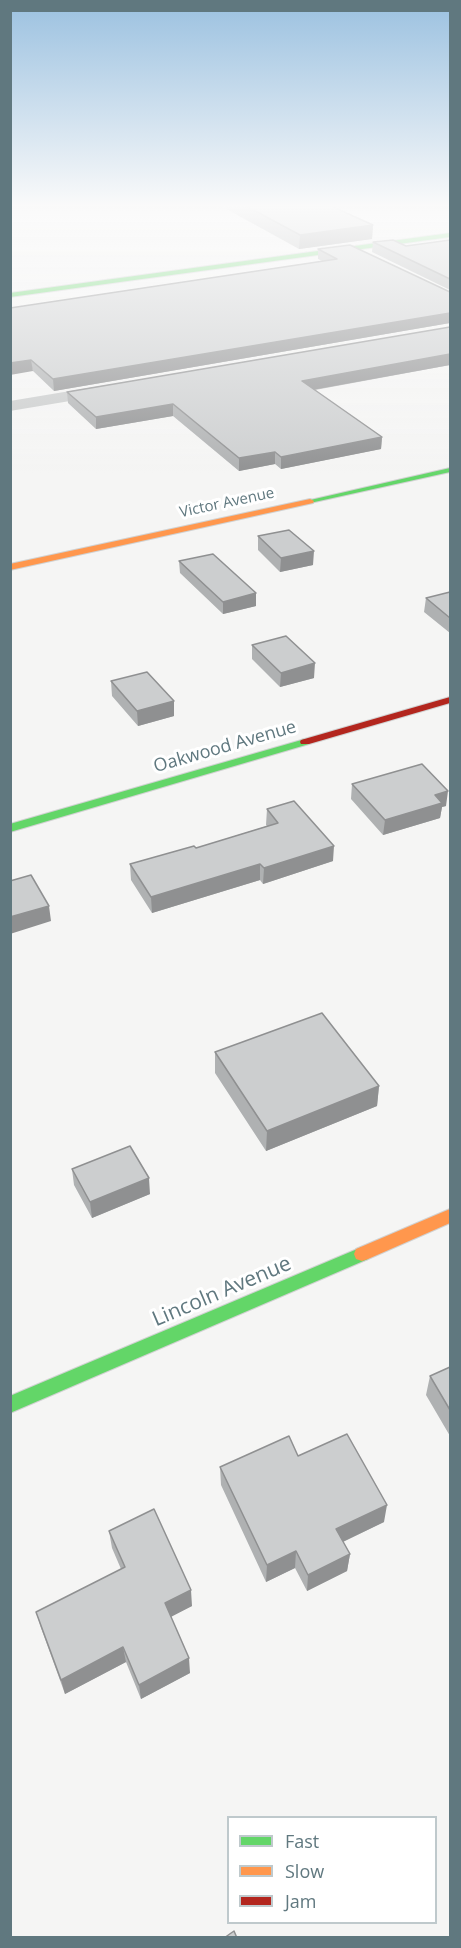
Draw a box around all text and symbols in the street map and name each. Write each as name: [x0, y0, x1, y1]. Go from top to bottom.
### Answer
street label: Victor Avenue: [178, 484, 276, 522]
street label: Oakwood Avenue: [151, 716, 299, 778]
street label: Lincoln Avenue: [149, 1251, 295, 1333]
legend: [227, 1816, 437, 1924]
text: Fast: [285, 1829, 319, 1853]
text: Slow: [285, 1859, 324, 1883]
text: Jam: [285, 1889, 317, 1913]

